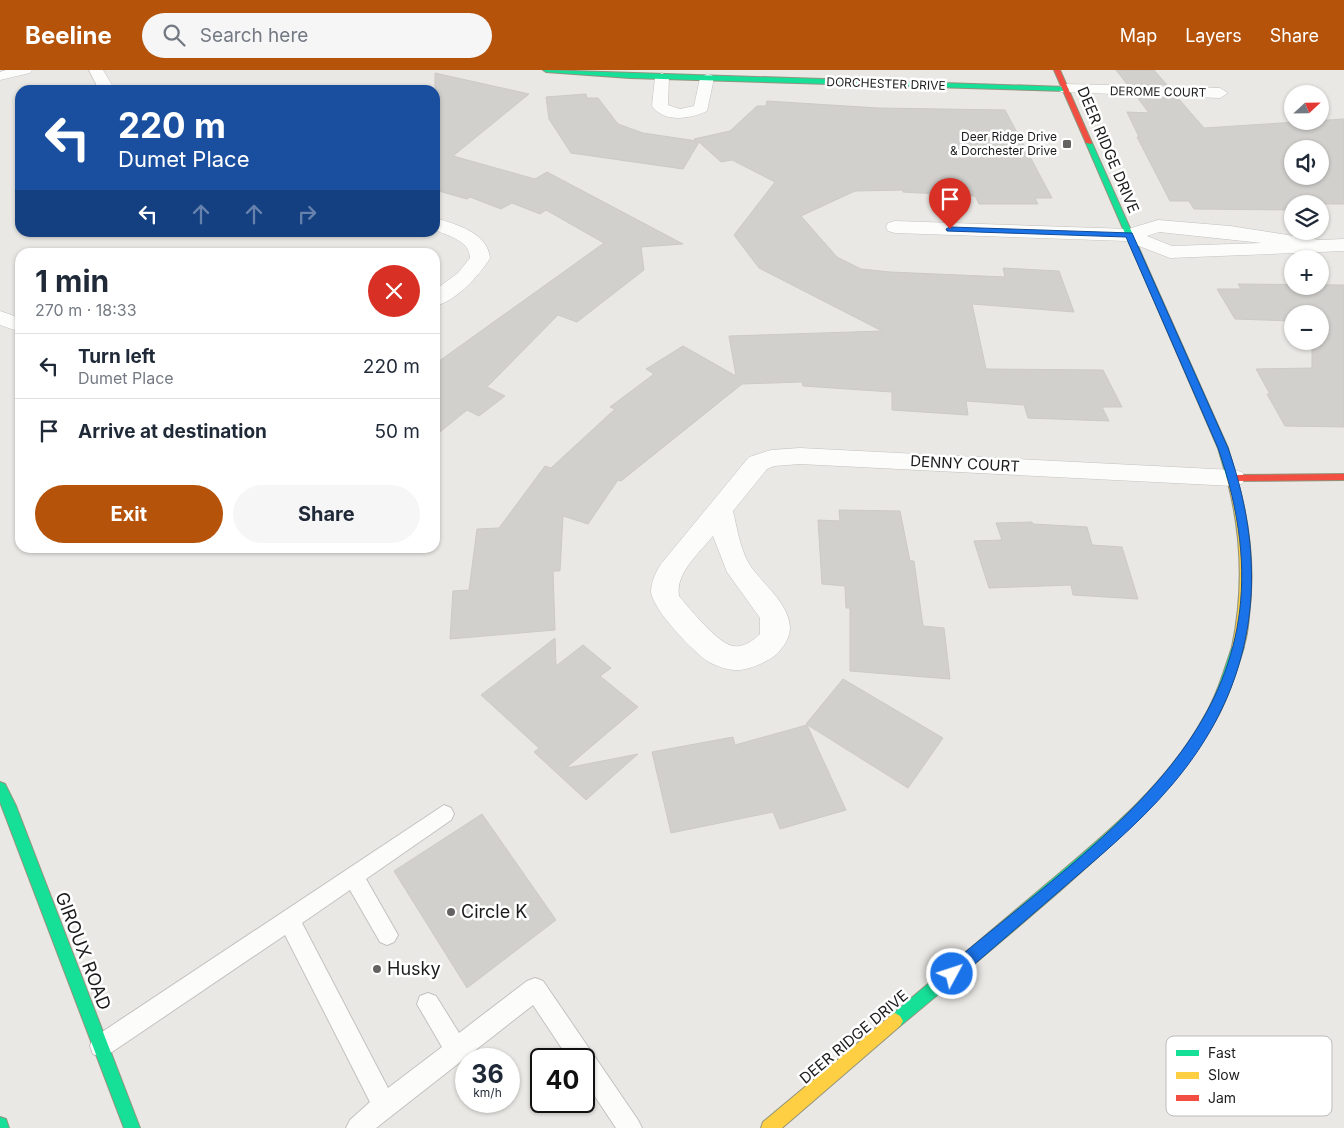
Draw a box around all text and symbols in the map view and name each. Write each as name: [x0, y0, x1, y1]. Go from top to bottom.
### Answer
search box: [142, 13, 492, 58]
text: Beeline: [25, 21, 112, 50]
icon: search: [160, 21, 188, 49]
text: Search here: [200, 24, 308, 47]
text: Map: [1120, 25, 1157, 46]
text: Layers: [1185, 25, 1242, 46]
text: Share: [1270, 25, 1319, 46]
street label: DORCHESTER DRIVE: [826, 74, 946, 93]
street label: DEROME COURT: [1110, 83, 1207, 100]
street label: DEER RIDGE DRIVE: [1073, 84, 1144, 216]
north arrow: [1284, 85, 1329, 130]
map controls: [1284, 85, 1329, 350]
text: 220 m: [118, 104, 226, 146]
icon: left: [35, 105, 100, 170]
place label: Deer Ridge Drive & Dorchester Drive: [950, 129, 1057, 158]
marker: Deer Ridge Drive & Dorchester Drive: [1061, 138, 1073, 150]
button: sound: [1284, 140, 1329, 185]
text: Dumet Place: [118, 146, 250, 172]
pin: [929, 178, 971, 229]
icon: arrive: [936, 185, 964, 213]
button: layers: [1284, 195, 1329, 240]
icon: left: [134, 200, 162, 228]
icon: ahead: [187, 200, 215, 228]
icon: ahead: [240, 200, 268, 228]
icon: right: [293, 200, 321, 228]
button: +: [1284, 250, 1329, 295]
text: 1 min: [35, 263, 109, 299]
button: close: [368, 265, 420, 317]
text: 270 m · 18:33: [35, 300, 137, 320]
button: −: [1284, 305, 1329, 350]
text: Turn left: [78, 345, 156, 368]
icon: left: [35, 352, 63, 380]
text: 220 m: [363, 355, 420, 378]
text: Dumet Place: [78, 368, 174, 388]
icon: arrive: [35, 417, 63, 445]
text: Arrive at destination: [78, 420, 267, 443]
text: 50 m: [374, 420, 420, 443]
street label: DENNY COURT: [910, 451, 1020, 476]
button: Exit: [35, 485, 223, 543]
button: Share: [233, 485, 420, 543]
street label: GIROUX ROAD: [51, 889, 116, 1013]
place label: Circle K: [461, 901, 527, 922]
marker: Circle K: [445, 906, 457, 918]
position arrow: [925, 947, 977, 999]
place label: Husky: [387, 958, 441, 979]
marker: Husky: [371, 963, 383, 975]
street label: DEER RIDGE DRIVE: [796, 986, 912, 1087]
legend: [1166, 1036, 1332, 1116]
text: Fast: [1208, 1044, 1236, 1061]
speed limit sign: 40: [530, 1048, 595, 1113]
text: 36: [471, 1059, 504, 1089]
text: Slow: [1208, 1066, 1240, 1083]
text: km/h: [473, 1085, 502, 1100]
text: Jam: [1208, 1089, 1236, 1106]

